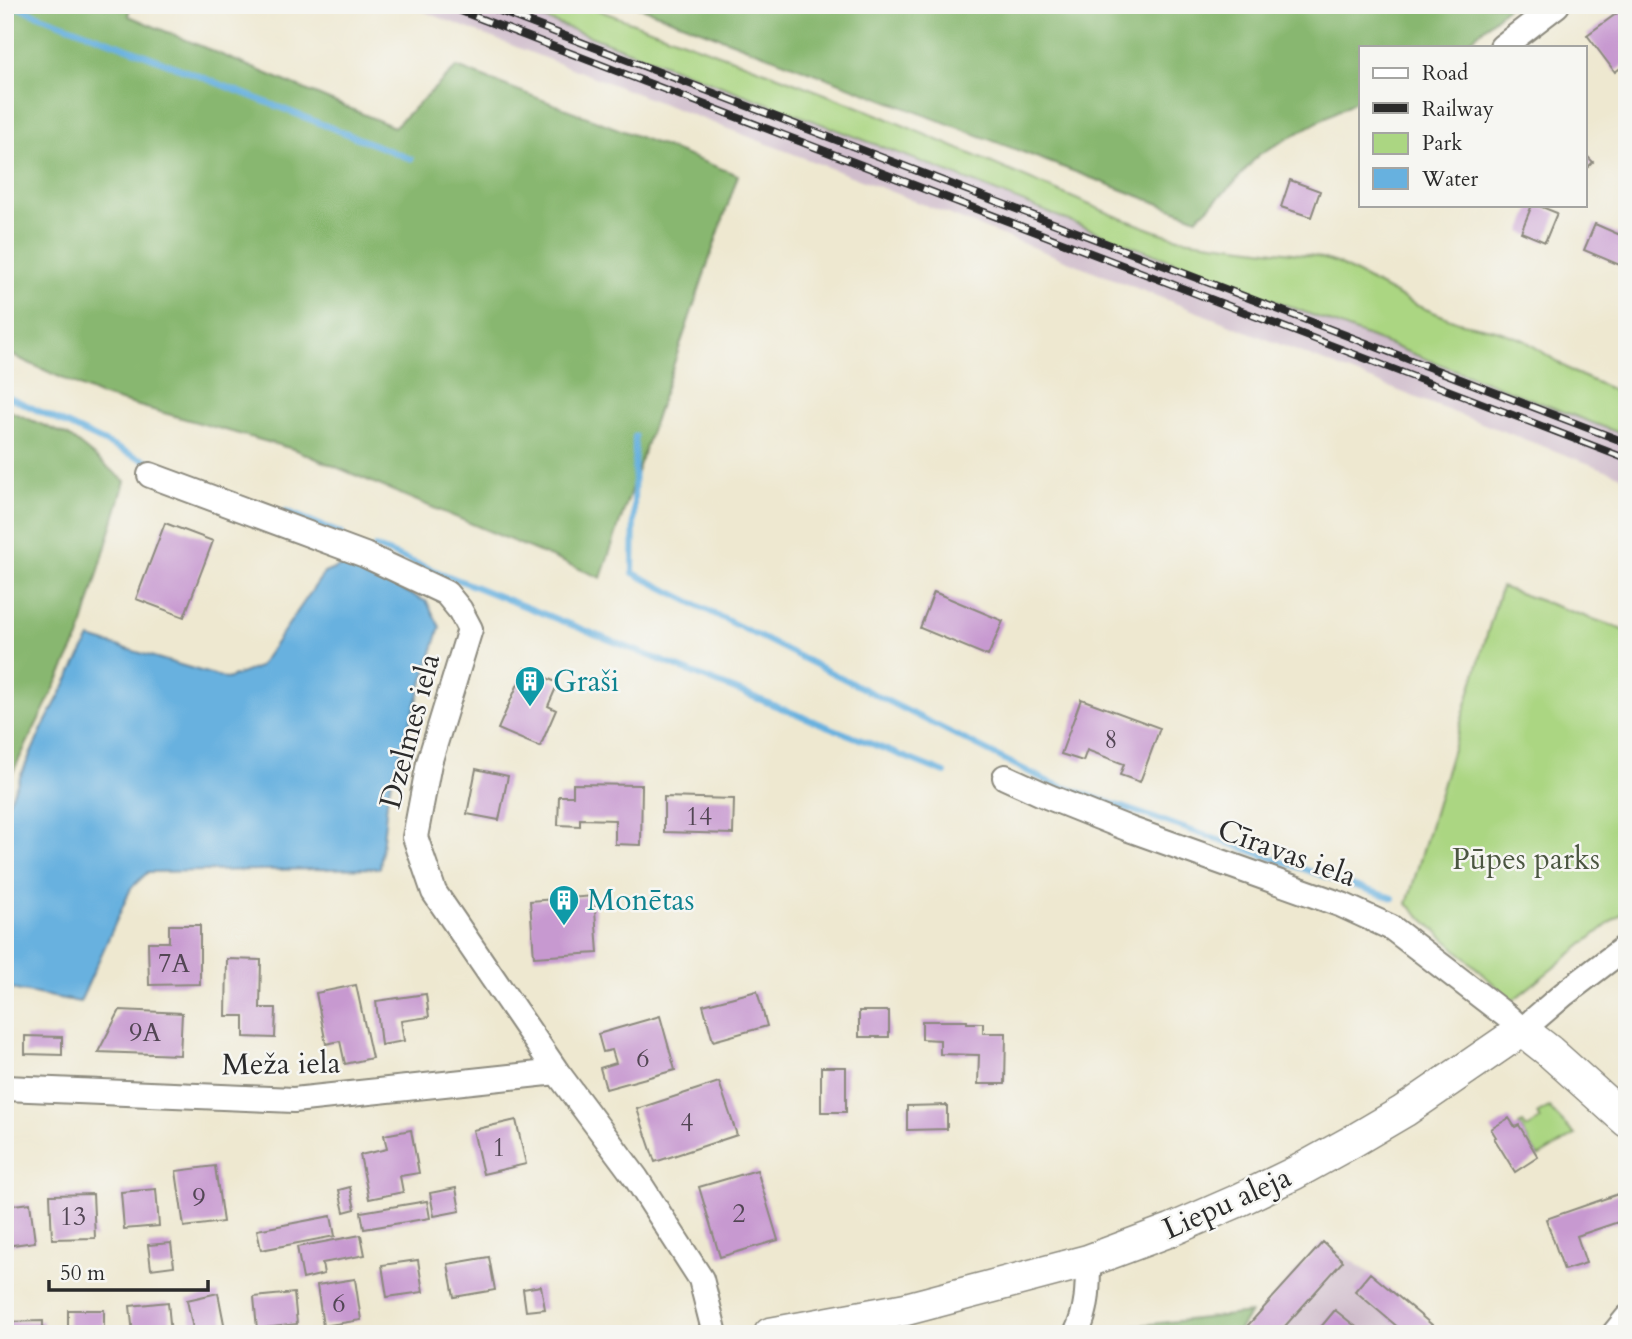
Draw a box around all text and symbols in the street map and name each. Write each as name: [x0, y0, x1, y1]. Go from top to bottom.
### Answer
legend: [1359, 46, 1586, 206]
text: Road: [1422, 59, 1468, 88]
text: Railway: [1422, 95, 1494, 124]
text: Park: [1422, 129, 1463, 158]
text: Water: [1421, 165, 1478, 194]
street label: Dzelmes iela: [370, 649, 450, 813]
place label: Graši: [553, 661, 619, 702]
building icon: Graši: [513, 664, 547, 708]
house number: 8: [1104, 722, 1118, 757]
house number: 14: [686, 799, 712, 834]
street label: Cīravas iela: [1212, 809, 1362, 897]
park label: Pūpes parks: [1452, 839, 1600, 880]
place label: Monētas: [587, 880, 695, 921]
building icon: Monētas: [547, 883, 581, 927]
house number: 7A: [158, 946, 190, 981]
house number: 9A: [129, 1015, 161, 1050]
house number: 6: [636, 1041, 650, 1076]
street label: Meža iela: [221, 1042, 341, 1086]
house number: 4: [680, 1105, 694, 1140]
house number: 1: [492, 1130, 506, 1165]
street label: Liepu aleja: [1156, 1157, 1298, 1249]
house number: 9: [192, 1180, 206, 1215]
house number: 2: [732, 1196, 746, 1231]
house number: 13: [60, 1199, 86, 1234]
scale bar: [49, 1248, 208, 1292]
text: 50 m: [60, 1259, 105, 1288]
house number: 6: [332, 1286, 346, 1321]

